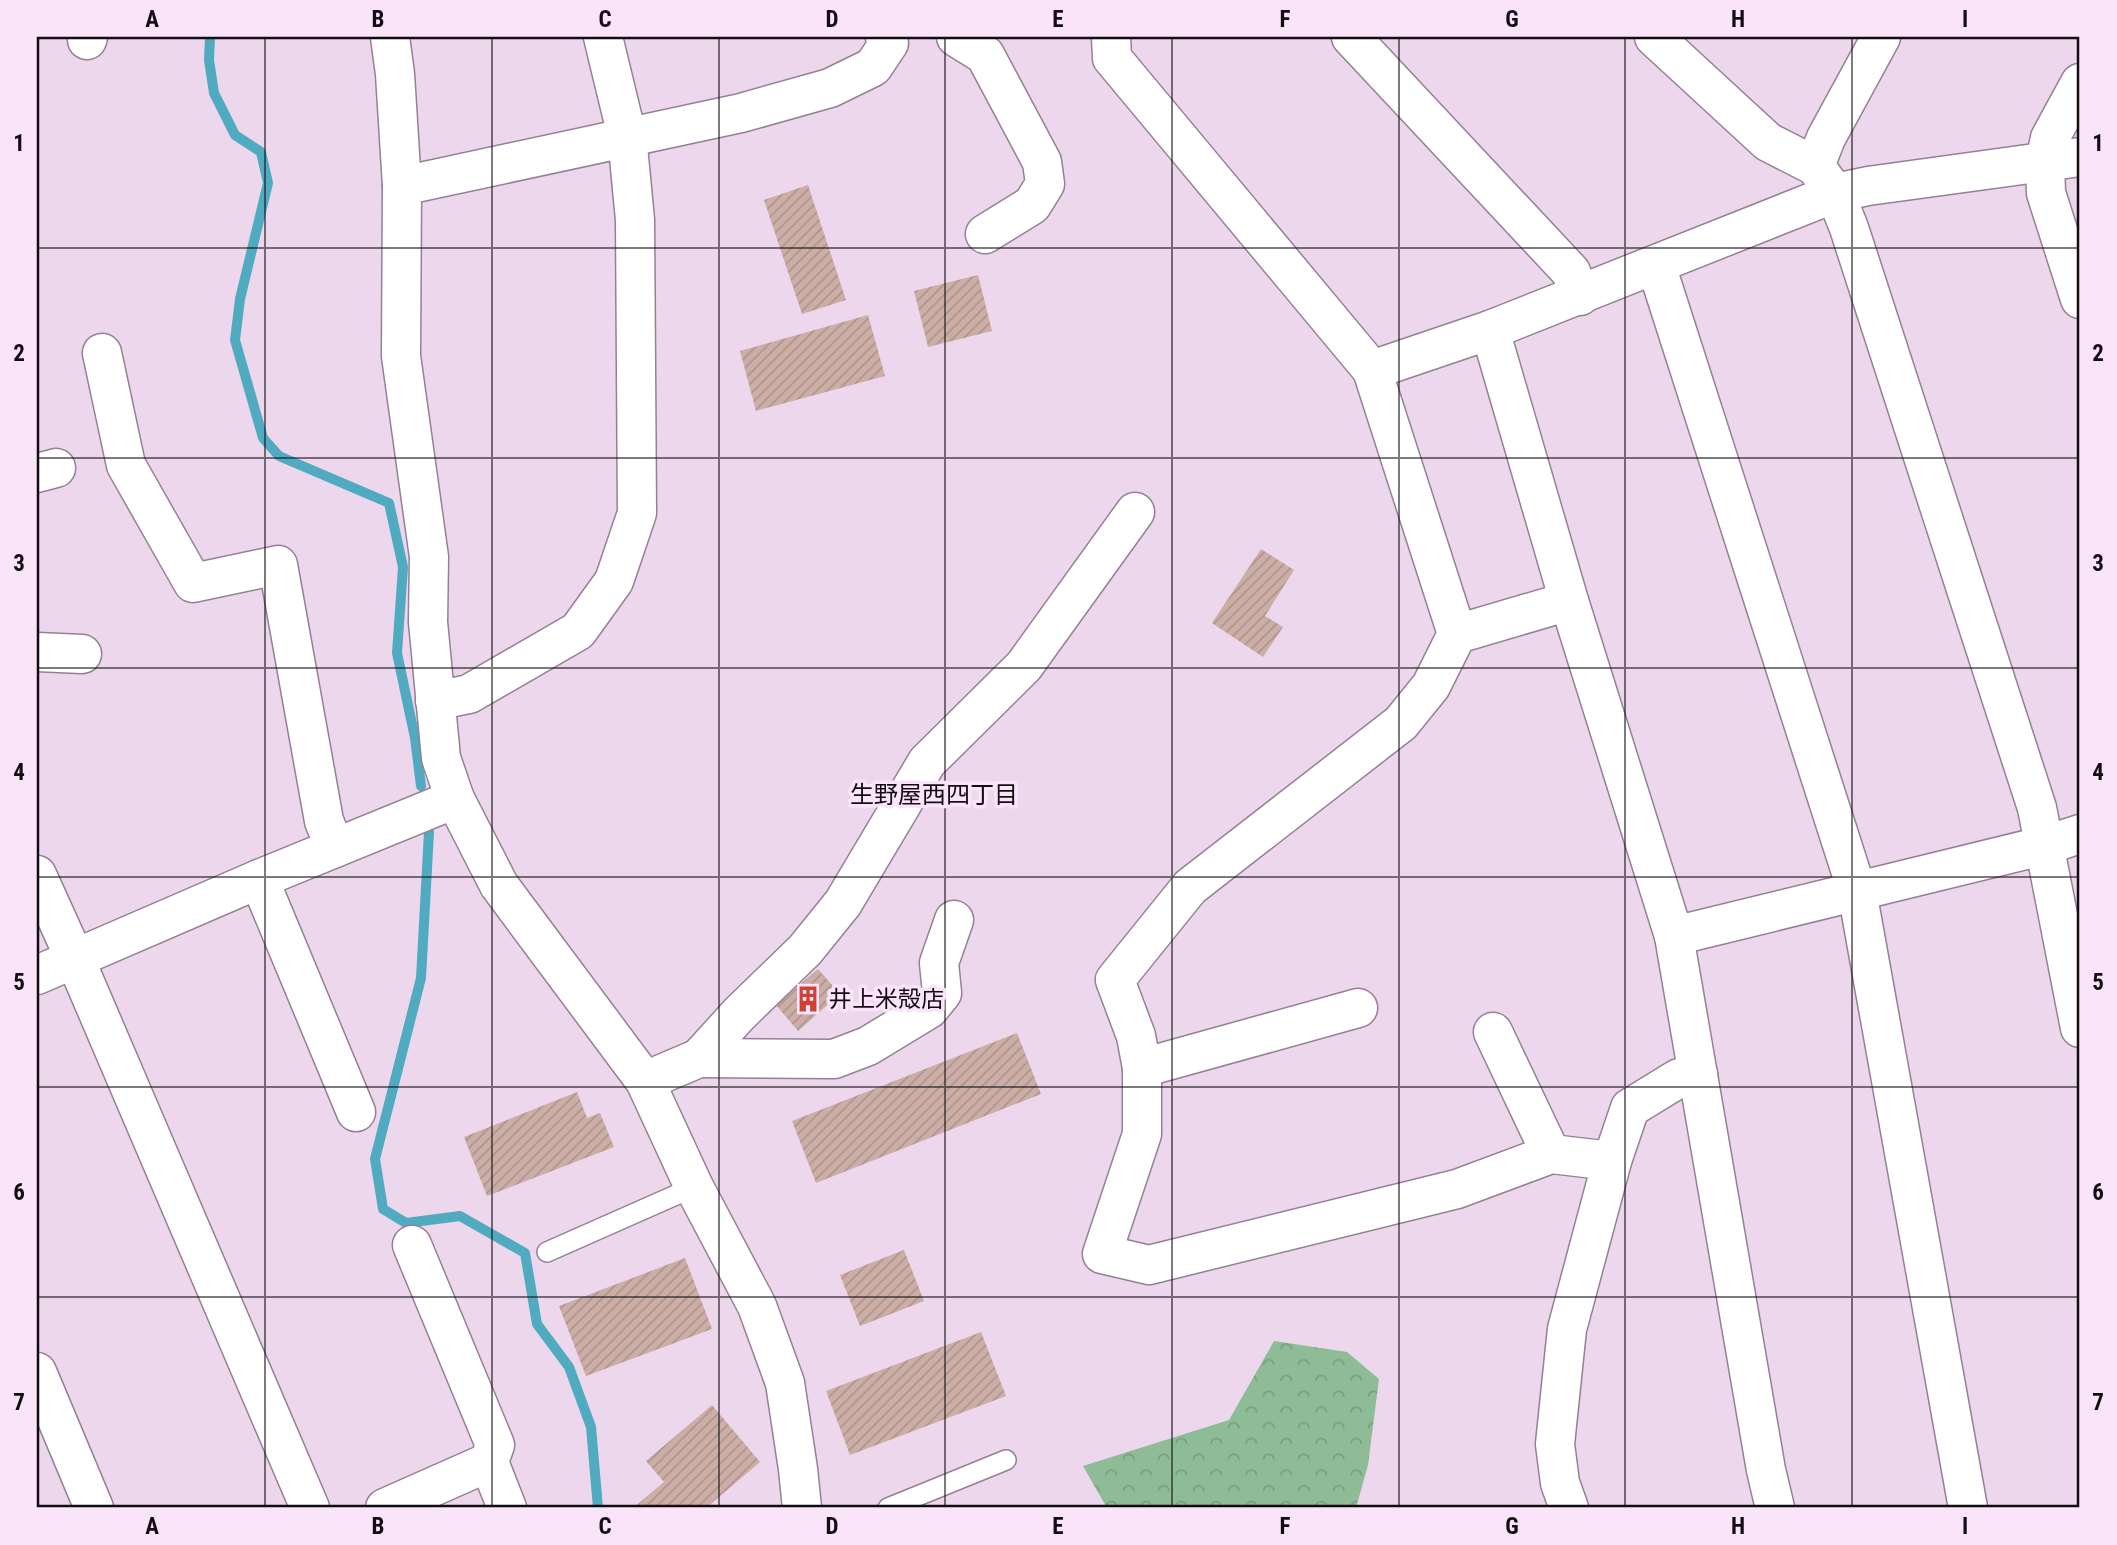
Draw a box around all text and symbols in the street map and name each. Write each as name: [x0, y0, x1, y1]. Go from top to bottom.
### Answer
text: A: [145, 6, 159, 33]
text: B: [372, 6, 384, 33]
text: C: [598, 6, 612, 33]
text: D: [826, 6, 839, 33]
text: E: [1052, 6, 1064, 33]
text: F: [1280, 6, 1291, 33]
text: G: [1505, 6, 1519, 33]
text: H: [1731, 6, 1745, 33]
text: I: [1962, 6, 1968, 33]
text: 1: [13, 130, 25, 157]
text: 1: [2092, 130, 2104, 157]
text: 2: [13, 340, 25, 367]
text: 2: [2092, 340, 2104, 367]
text: 3: [13, 550, 25, 577]
text: 3: [2092, 550, 2104, 577]
text: 4: [13, 759, 25, 786]
text: 4: [2092, 759, 2104, 786]
district label: 生野屋西四丁目: [850, 781, 1018, 809]
text: 5: [13, 969, 25, 996]
text: 5: [2092, 969, 2104, 996]
building icon: 井上米殻店: [793, 984, 823, 1014]
place label: 井上米殻店: [829, 986, 944, 1013]
text: 6: [13, 1179, 25, 1206]
text: 6: [2092, 1179, 2104, 1206]
text: 7: [13, 1389, 25, 1416]
text: 7: [2092, 1389, 2104, 1416]
text: A: [145, 1513, 159, 1540]
text: B: [372, 1513, 384, 1540]
text: C: [598, 1513, 612, 1540]
text: D: [826, 1513, 839, 1540]
text: E: [1052, 1513, 1064, 1540]
text: F: [1280, 1513, 1291, 1540]
text: G: [1505, 1513, 1519, 1540]
text: H: [1731, 1513, 1745, 1540]
text: I: [1962, 1513, 1968, 1540]

